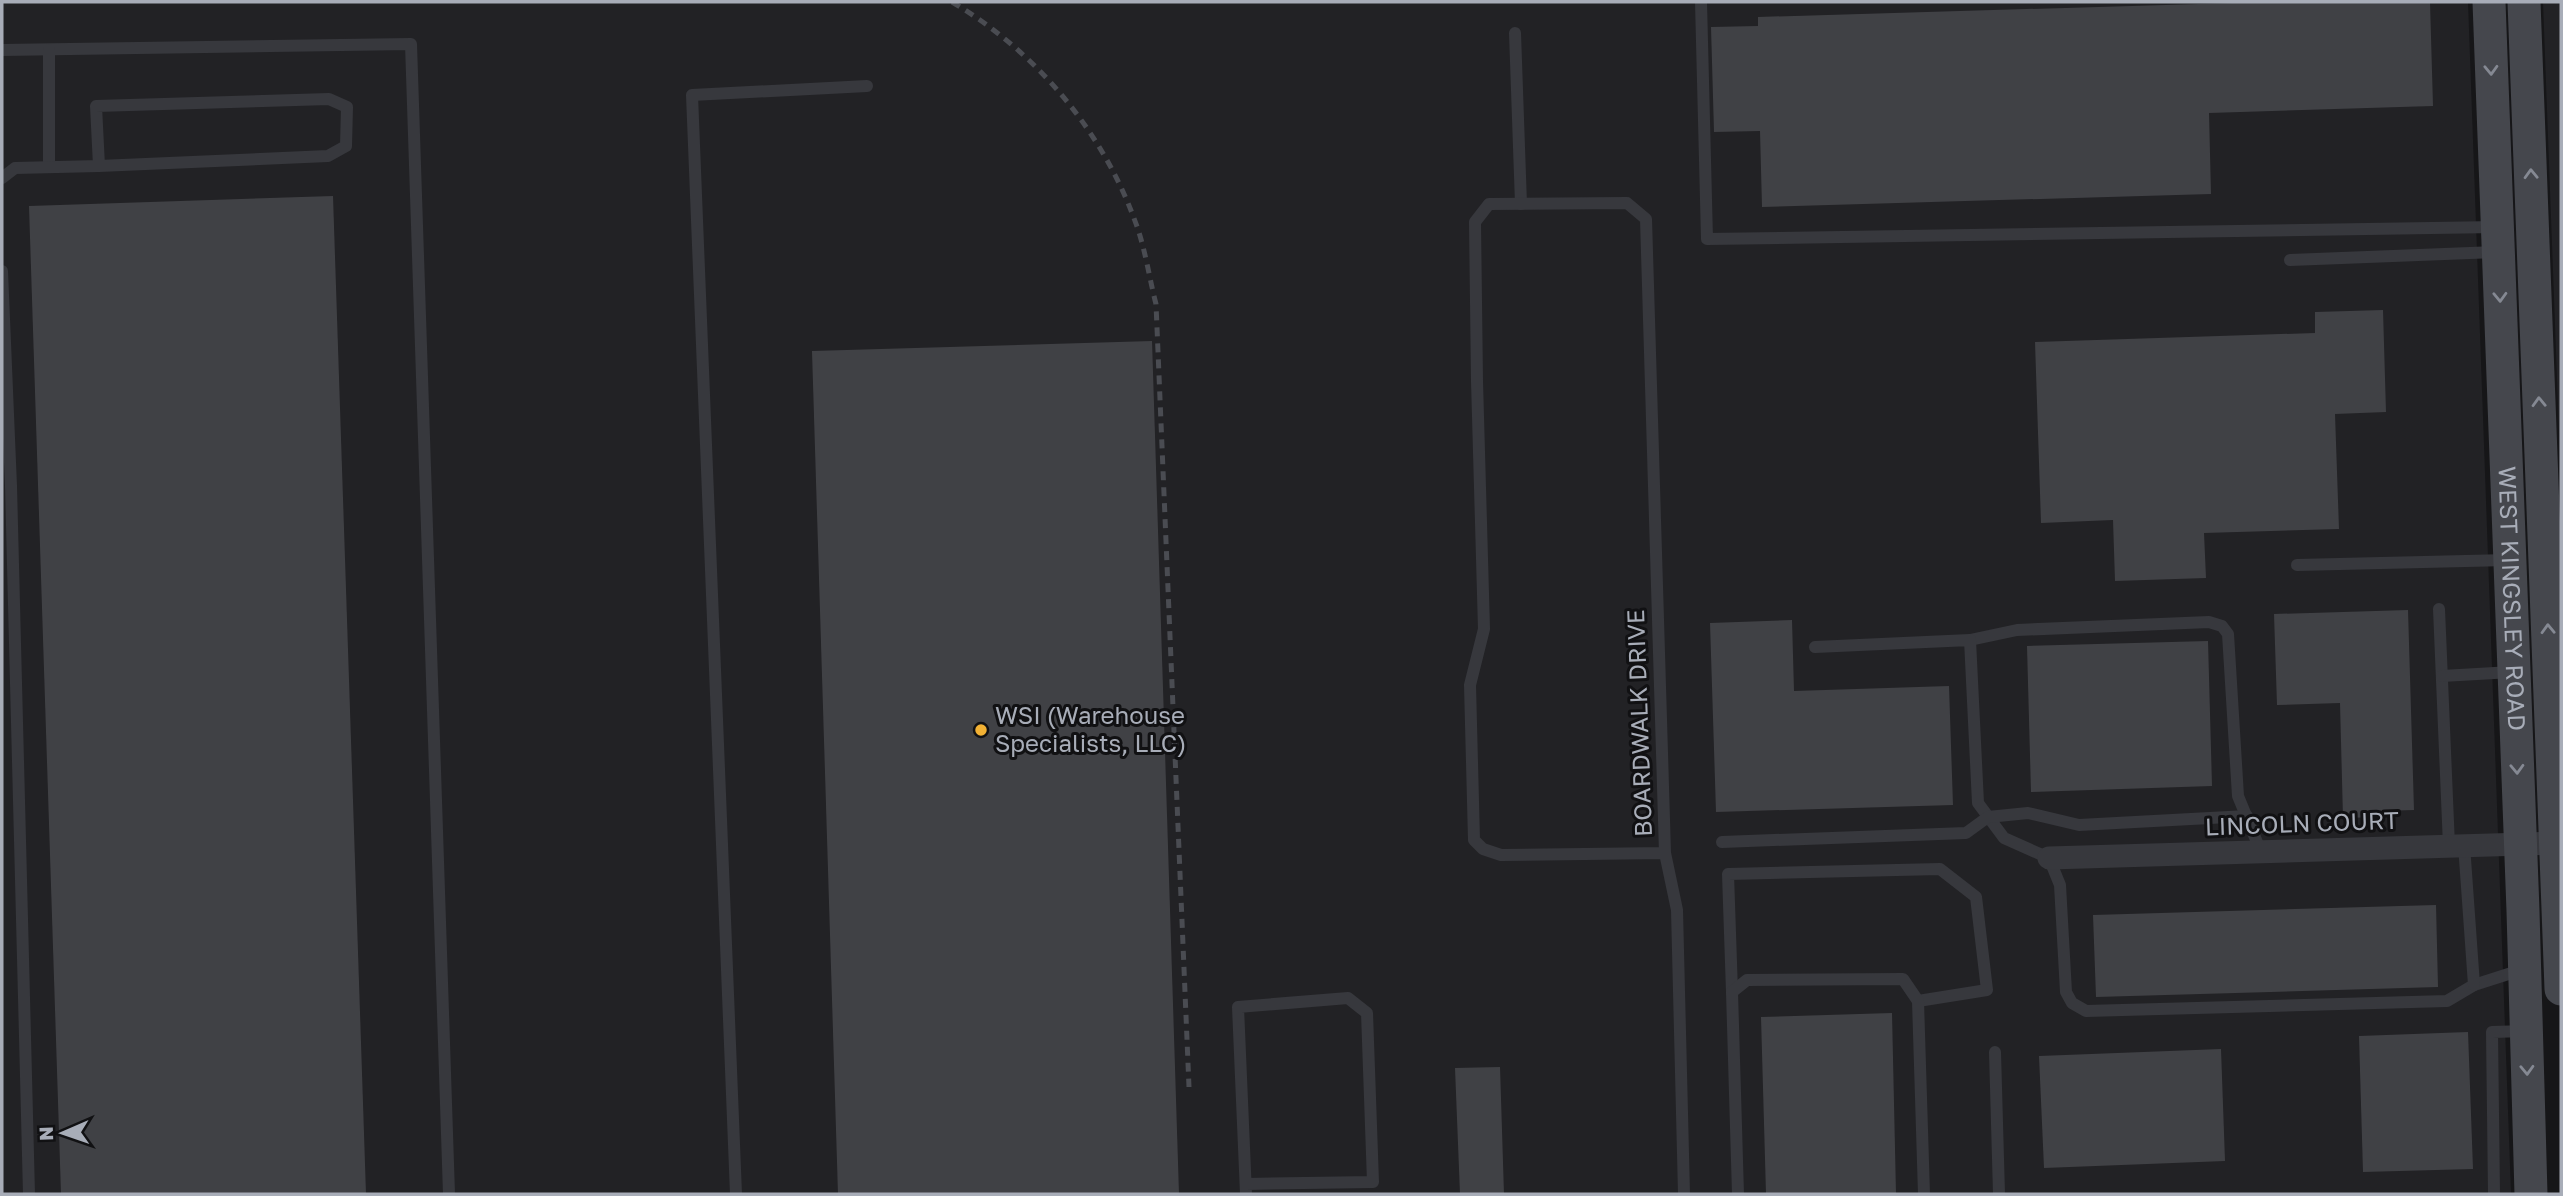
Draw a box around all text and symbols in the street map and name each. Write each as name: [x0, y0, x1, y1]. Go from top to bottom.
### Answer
one-way arrow: [2484, 65, 2499, 76]
one-way arrow: [2523, 169, 2538, 180]
one-way arrow: [2492, 292, 2507, 303]
one-way arrow: [2532, 396, 2547, 407]
street label: WEST KINGSLEY ROAD: [2493, 466, 2532, 731]
street label: BOARDWALK DRIVE: [1620, 609, 1657, 837]
one-way arrow: [2541, 623, 2556, 634]
place label: WSI (Warehouse Specialists, LLC): [995, 700, 1186, 757]
marker: WSI (Warehouse Specialists, LLC): [973, 722, 989, 738]
one-way arrow: [2510, 764, 2525, 775]
street label: LINCOLN COURT: [2204, 805, 2400, 840]
one-way arrow: [2520, 1065, 2535, 1076]
north arrow: [28, 1098, 98, 1168]
text: N: [34, 1126, 57, 1141]

